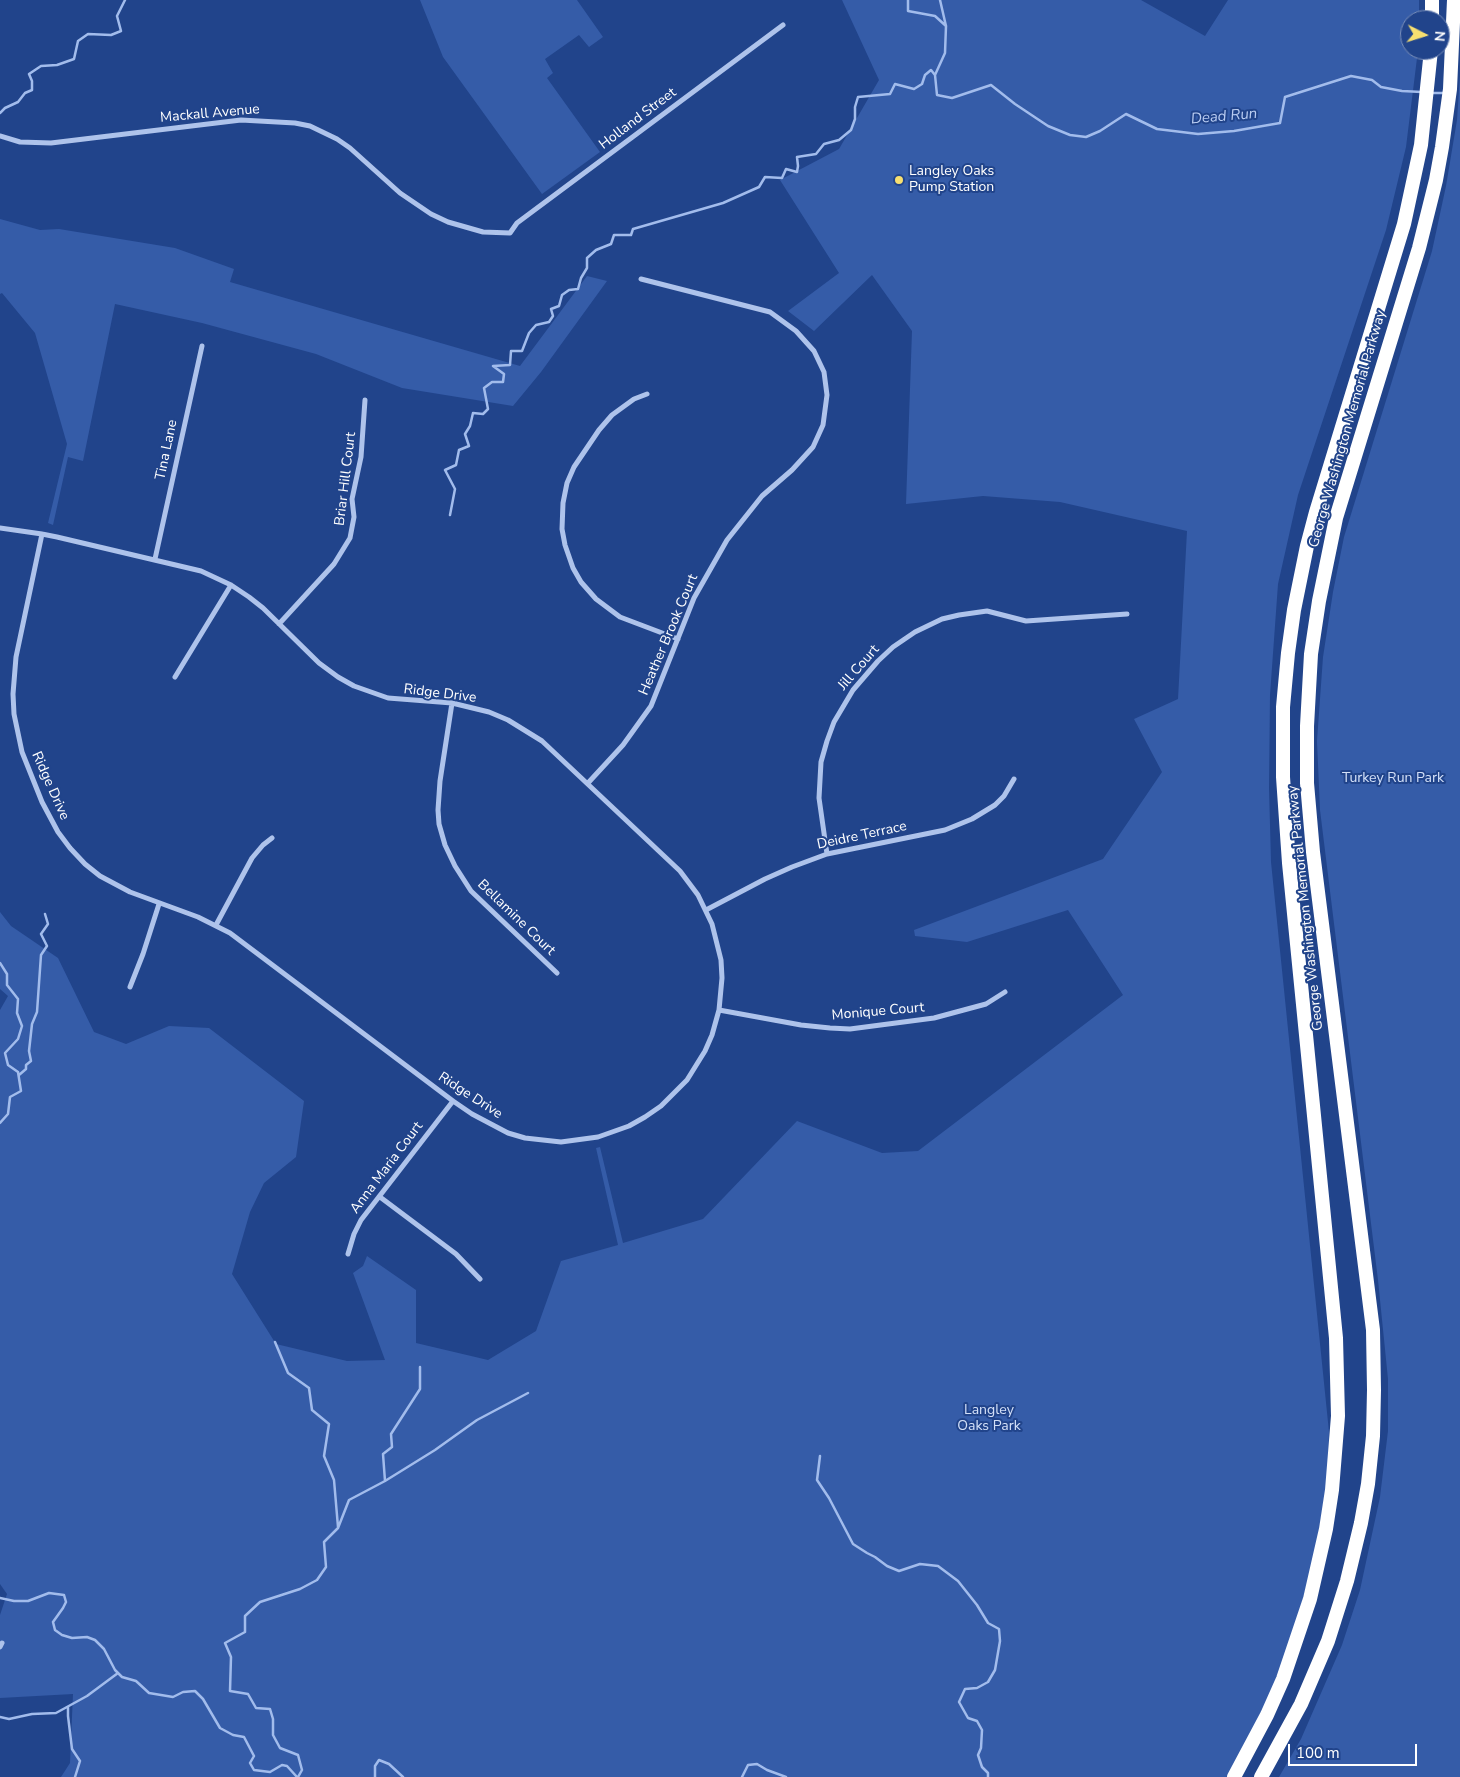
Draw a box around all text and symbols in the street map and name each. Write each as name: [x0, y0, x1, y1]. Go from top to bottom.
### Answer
north arrow: [1400, 10, 1450, 60]
text: N: [1430, 30, 1449, 42]
street label: Holland Street: [596, 85, 680, 153]
street label: Mackall Avenue: [160, 101, 260, 127]
water label: Dead Run: [1190, 105, 1258, 129]
place label: Langley Oaks Pump Station: [909, 164, 994, 196]
marker: Langley Oaks Pump Station: [893, 174, 905, 186]
street label: George Washington Memorial Parkway: [1306, 308, 1390, 550]
street label: Tina Lane: [152, 418, 182, 482]
street label: Briar Hill Court: [332, 431, 360, 527]
street label: Heather Brook Court: [636, 572, 702, 698]
street label: Jill Court: [835, 642, 883, 694]
street label: Ridge Drive: [403, 681, 477, 707]
street label: Ridge Drive: [27, 749, 73, 823]
park label: Turkey Run Park: [1342, 771, 1444, 787]
street label: George Washington Memorial Parkway: [1285, 785, 1327, 1031]
street label: Deidre Terrace: [816, 818, 908, 854]
street label: Bellamine Court: [474, 877, 558, 959]
street label: Monique Court: [831, 1000, 925, 1024]
street label: Ridge Drive: [435, 1069, 505, 1123]
street label: Anna Maria Court: [347, 1119, 427, 1217]
park label: Langley Oaks Park: [957, 1403, 1021, 1435]
scale bar: [1290, 1734, 1419, 1766]
text: 100 m: [1296, 1743, 1340, 1763]

